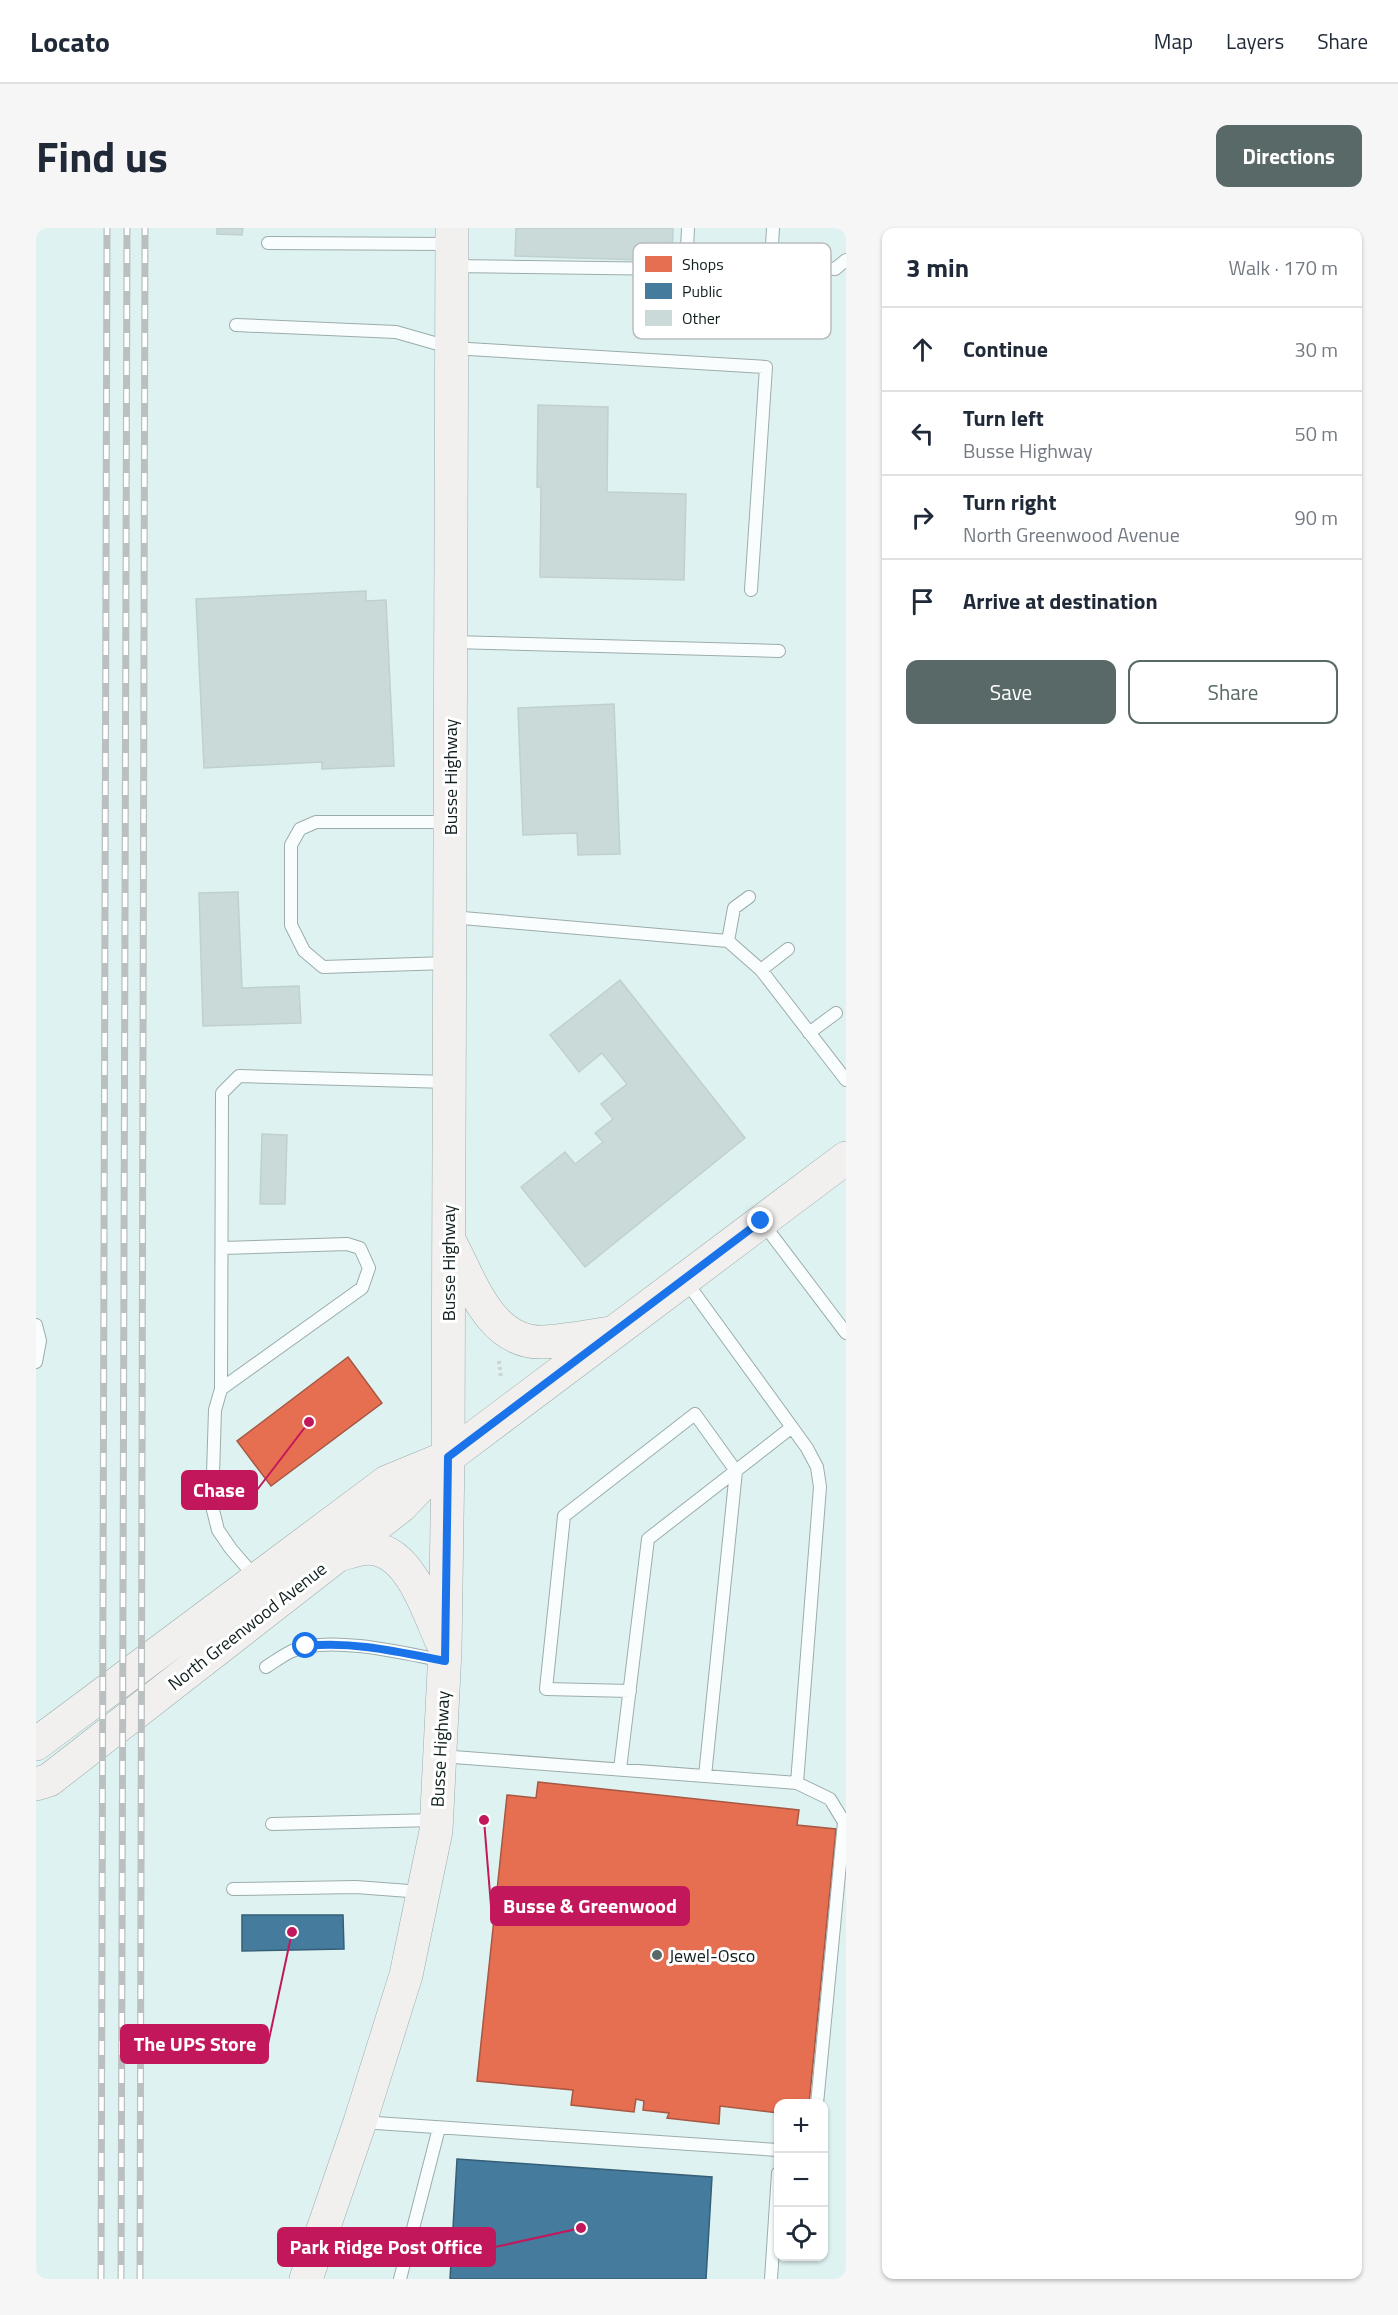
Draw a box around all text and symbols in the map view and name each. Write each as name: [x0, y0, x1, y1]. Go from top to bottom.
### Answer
text: Locato: [30, 20, 110, 63]
text: Map: [1154, 25, 1193, 57]
text: Layers: [1226, 25, 1284, 57]
text: Share: [1317, 25, 1368, 57]
text: Find us: [36, 124, 168, 188]
button: Directions: [1216, 125, 1362, 187]
legend: [633, 243, 831, 339]
text: 3 min: [906, 248, 969, 287]
text: Shops: [682, 252, 724, 276]
text: Walk · 170 m: [1229, 252, 1338, 283]
text: Public: [682, 279, 723, 303]
text: Other: [682, 306, 721, 330]
text: Continue: [963, 332, 1048, 366]
icon: ahead: [906, 333, 939, 366]
text: 30 m: [1294, 334, 1338, 365]
text: Turn left: [963, 401, 1044, 435]
icon: left: [906, 417, 939, 450]
text: 50 m: [1294, 418, 1338, 449]
text: Busse Highway: [963, 435, 1093, 466]
text: Turn right: [963, 485, 1057, 519]
icon: right: [906, 501, 939, 534]
text: 90 m: [1294, 502, 1338, 533]
text: North Greenwood Avenue: [963, 519, 1180, 550]
text: Arrive at destination: [963, 584, 1158, 618]
icon: arrive: [906, 585, 939, 618]
button: Save: [906, 660, 1116, 724]
button: Share: [1128, 660, 1338, 724]
street label: Busse Highway: [437, 718, 464, 835]
street label: Busse Highway: [435, 1204, 462, 1321]
route end: [747, 1207, 773, 1233]
callout: Chase: [182, 1471, 257, 1509]
text: Chase: [193, 1474, 245, 1505]
street label: North Greenwood Avenue: [162, 1555, 332, 1697]
route start: [292, 1632, 318, 1658]
street label: Busse Highway: [423, 1690, 457, 1808]
callout: Busse & Greenwood: [491, 1887, 689, 1925]
text: Busse & Greenwood: [503, 1890, 677, 1921]
place label: Jewel-Osco: [669, 1942, 755, 1969]
marker: Jewel-Osco: [650, 1948, 664, 1962]
callout: The UPS Store: [121, 2025, 268, 2063]
text: The UPS Store: [134, 2028, 256, 2059]
map controls: [774, 2099, 828, 2261]
button: +: [774, 2099, 828, 2153]
button: −: [774, 2153, 828, 2207]
button: locate: [774, 2207, 828, 2261]
callout: Park Ridge Post Office: [278, 2228, 495, 2266]
text: Park Ridge Post Office: [290, 2231, 482, 2262]

